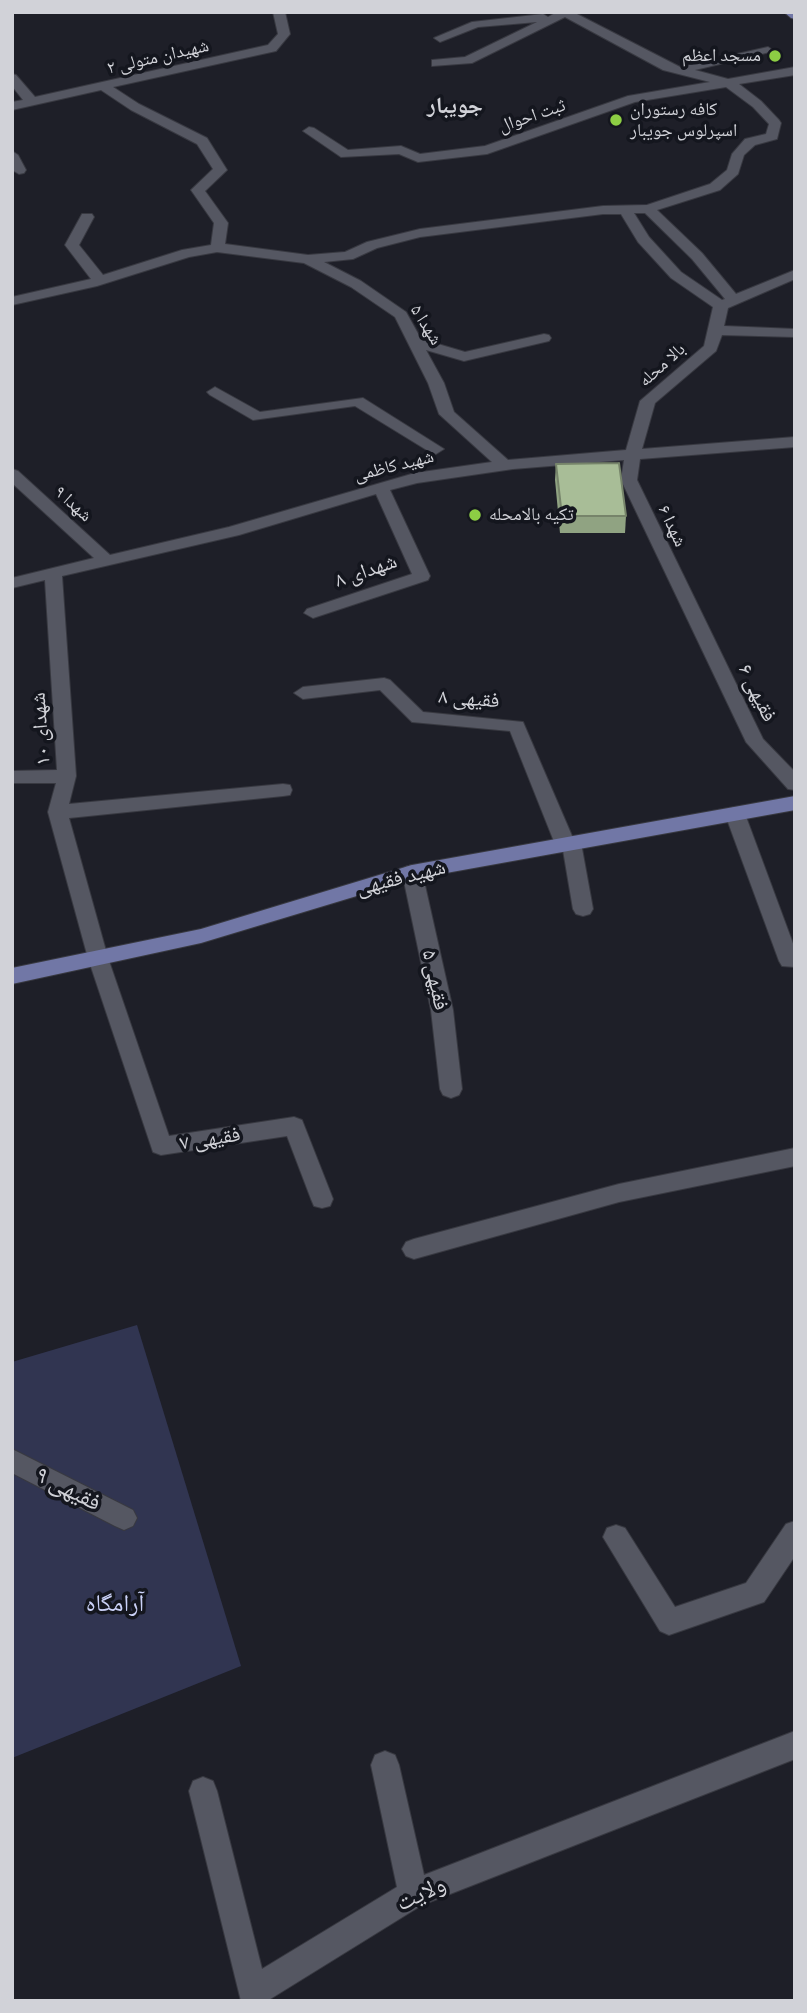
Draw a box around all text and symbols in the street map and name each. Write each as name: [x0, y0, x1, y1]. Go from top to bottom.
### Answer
street label: شهیدان متولی ۲: [105, 35, 211, 79]
place label: مسجد اعظم: [682, 45, 761, 67]
marker: مسجد اعظم: [767, 48, 783, 64]
district label: جویبار: [427, 92, 483, 120]
street label: ثبت احوال: [496, 95, 568, 137]
place label: کافه رستوران اسپرلوس جویبار: [630, 99, 737, 142]
marker: کافه رستوران اسپرلوس جویبار: [608, 112, 624, 128]
street label: شهدا ۵: [405, 301, 447, 349]
street label: بالا محله: [634, 338, 690, 392]
street label: شهید کاظمی: [352, 446, 436, 486]
street label: شهدا ۹: [50, 481, 96, 527]
street label: شهدا ۶: [653, 502, 691, 550]
place label: تکیه بالامحله: [489, 504, 574, 526]
marker: تکیه بالامحله: [467, 507, 483, 523]
street label: شهدای ۸: [332, 549, 400, 593]
street label: فقیهی ۶: [732, 660, 782, 726]
street label: فقیهی ۸: [438, 684, 500, 714]
street label: شهدای ۱۰: [26, 692, 56, 766]
street label: شهید فقیهی: [354, 855, 448, 901]
street label: فقیهی ۵: [416, 948, 454, 1012]
street label: فقیهی ۷: [178, 1122, 242, 1156]
street label: فقیهی ۹: [30, 1460, 106, 1518]
park label: آرامگاه: [86, 1590, 144, 1618]
street label: ولایت: [392, 1870, 450, 1918]

